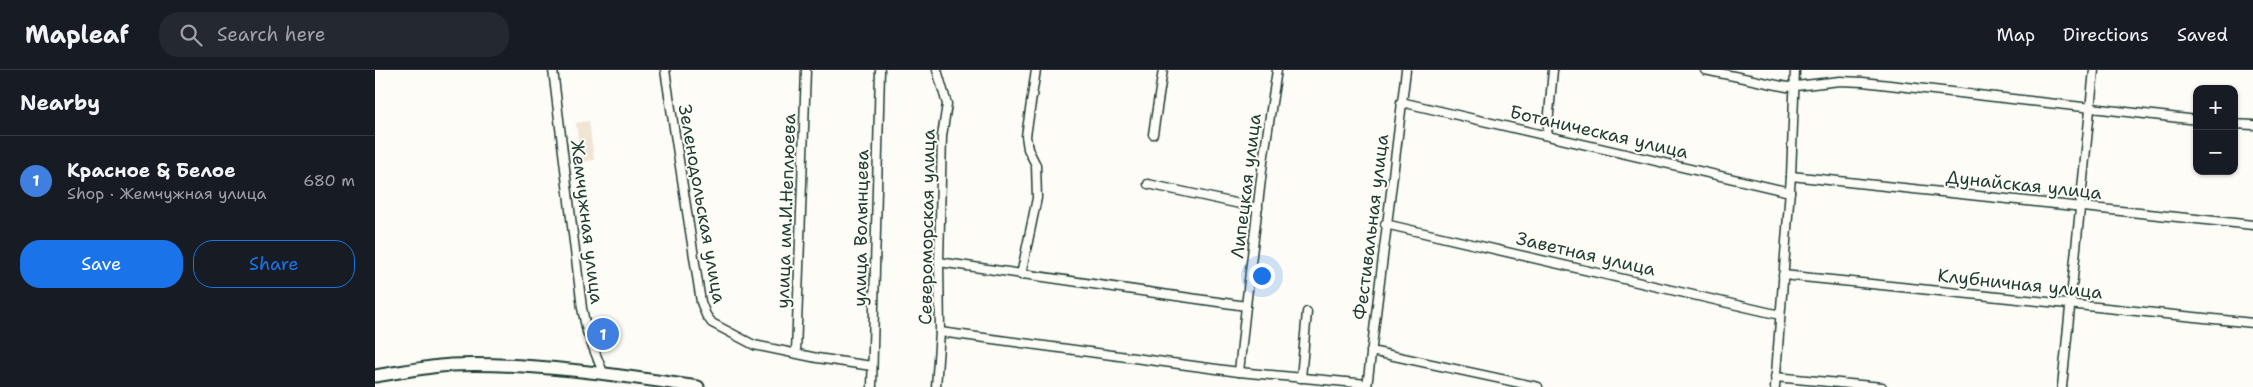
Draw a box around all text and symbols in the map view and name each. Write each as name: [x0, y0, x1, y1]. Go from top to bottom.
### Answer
search box: [159, 12, 509, 57]
text: Mapleaf: [25, 19, 129, 51]
icon: search: [177, 21, 205, 49]
text: Search here: [217, 22, 325, 47]
text: Map: [1997, 23, 2035, 47]
text: Directions: [2063, 23, 2149, 47]
text: Saved: [2177, 23, 2228, 47]
map controls: [2193, 85, 2238, 175]
button: +: [2193, 85, 2238, 130]
text: Nearby: [20, 89, 100, 117]
street label: Ботаническая улица: [1507, 100, 1691, 164]
street label: Зеленодольская улица: [673, 102, 731, 306]
street label: Липецкая улица: [1225, 112, 1267, 260]
street label: улица им.И.Неплюева: [771, 113, 801, 309]
street label: Североморская улица: [913, 129, 941, 325]
button: −: [2193, 130, 2238, 175]
street label: Фестивальная улица: [1348, 133, 1394, 321]
street label: Жемчужная улица: [565, 139, 609, 305]
street label: улица Волынцева: [848, 149, 874, 307]
text: Красное & Белое: [67, 158, 236, 183]
street label: Дунайская улица: [1945, 165, 2103, 205]
text: 1: [32, 170, 40, 191]
text: 680 m: [303, 170, 355, 191]
text: Shop · Жемчужная улица: [67, 183, 267, 204]
street label: Заветная улица: [1514, 226, 1658, 282]
button: Save: [20, 240, 183, 288]
button: Share: [193, 240, 355, 288]
your location: [1249, 263, 1275, 289]
street label: Клубничная улица: [1936, 263, 2104, 305]
pin: 1: [587, 315, 619, 353]

